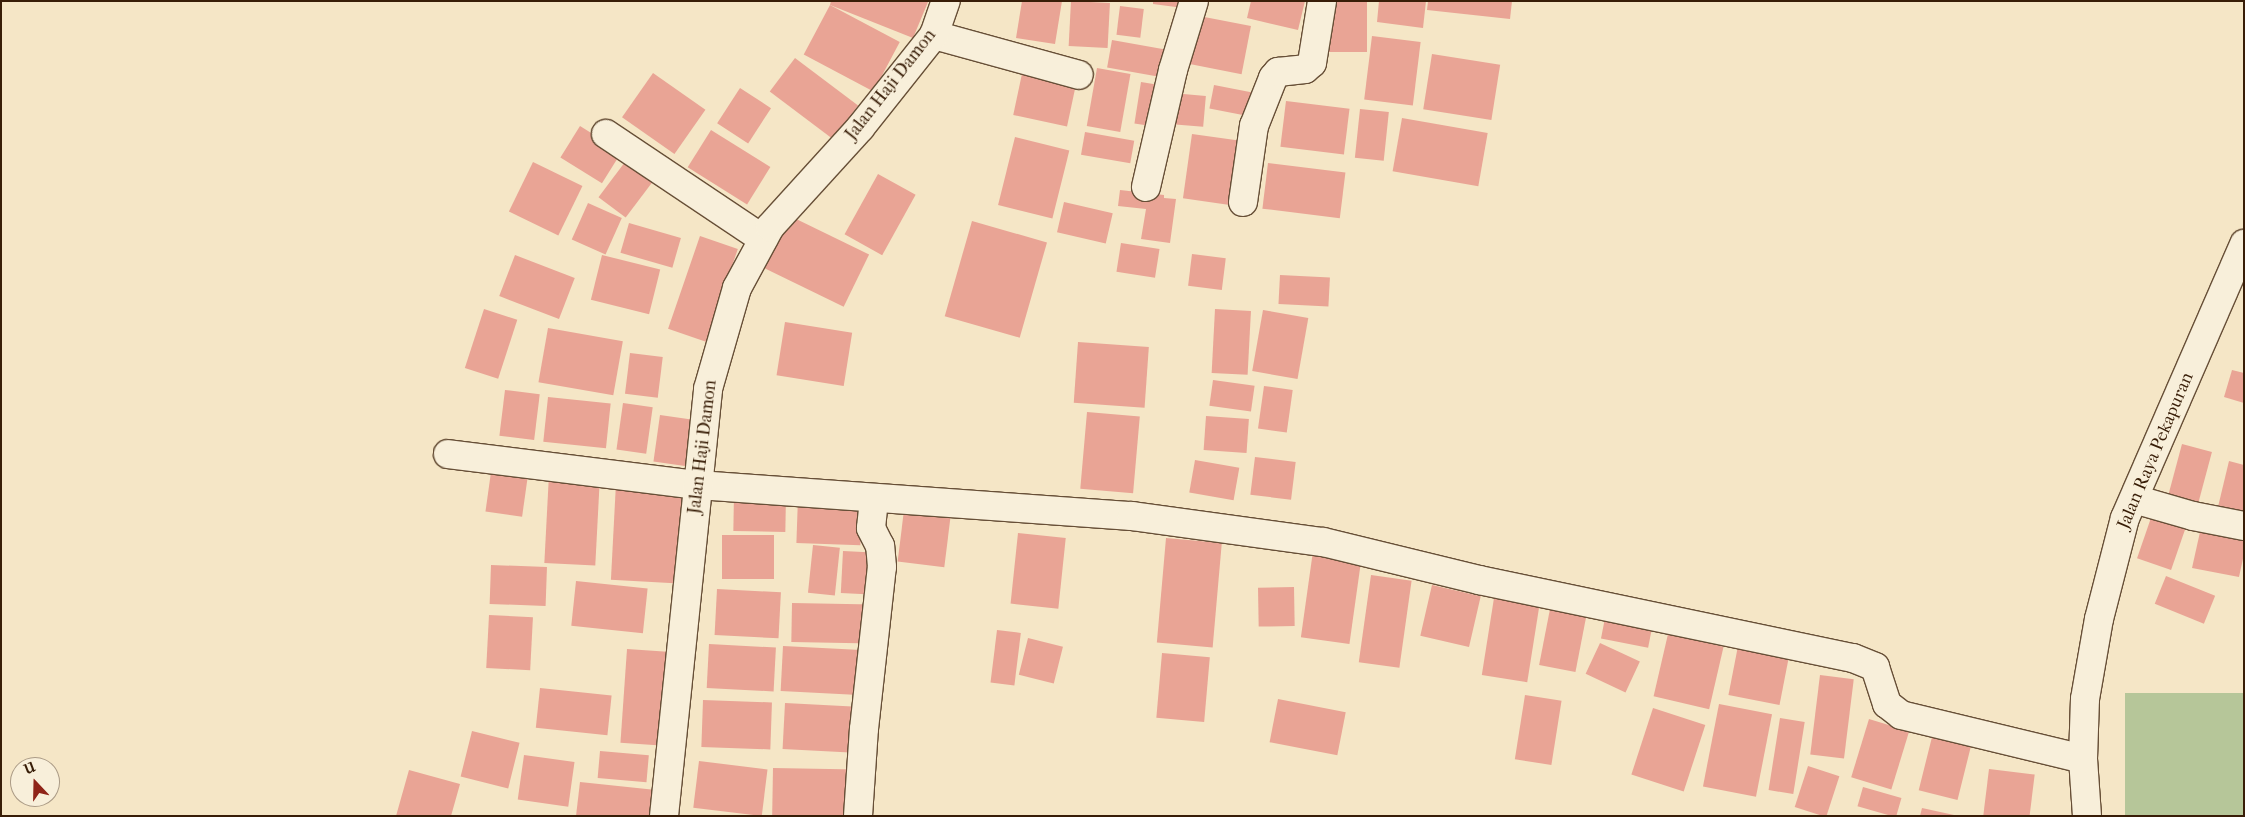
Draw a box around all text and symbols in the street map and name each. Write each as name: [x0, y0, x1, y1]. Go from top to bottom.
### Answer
street label: Jalan Haji Damon: [841, 25, 941, 145]
street label: Jalan Raya Pekapuran: [2113, 369, 2199, 533]
street label: Jalan Haji Damon: [684, 379, 722, 515]
north arrow: [10, 757, 60, 807]
text: U: [22, 759, 38, 778]

